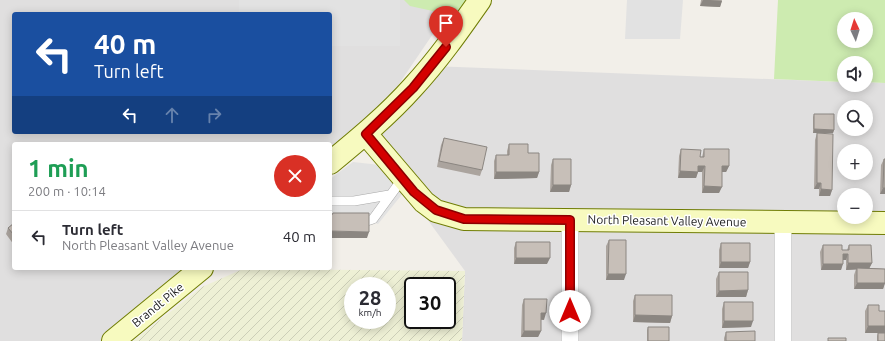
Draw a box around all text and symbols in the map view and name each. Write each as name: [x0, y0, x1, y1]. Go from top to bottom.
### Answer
pin: [429, 6, 463, 47]
icon: arrive: [435, 12, 457, 34]
north arrow: [837, 12, 873, 48]
map controls: [837, 12, 873, 224]
icon: left: [28, 28, 80, 80]
text: 40 m: [94, 28, 156, 59]
button: sound: [837, 56, 873, 92]
text: Turn left: [94, 61, 164, 81]
button: search: [837, 100, 873, 136]
icon: left: [119, 104, 141, 126]
icon: ahead: [161, 104, 183, 126]
icon: right: [203, 104, 225, 126]
button: +: [837, 144, 873, 180]
text: 1 min: [28, 155, 89, 182]
button: close: [274, 155, 316, 197]
text: 200 m · 10:14: [28, 184, 106, 198]
button: −: [837, 188, 873, 224]
street label: North Pleasant Valley Avenue: [588, 213, 746, 228]
text: Turn left: [62, 221, 123, 238]
icon: left: [28, 226, 50, 248]
text: 40 m: [283, 228, 316, 245]
text: North Pleasant Valley Avenue: [62, 238, 234, 252]
speed limit sign: 30: [404, 277, 456, 329]
street label: Brandt Pike: [129, 280, 186, 329]
text: 28: [359, 286, 381, 309]
position arrow: [549, 290, 591, 332]
text: km/h: [358, 307, 382, 318]

